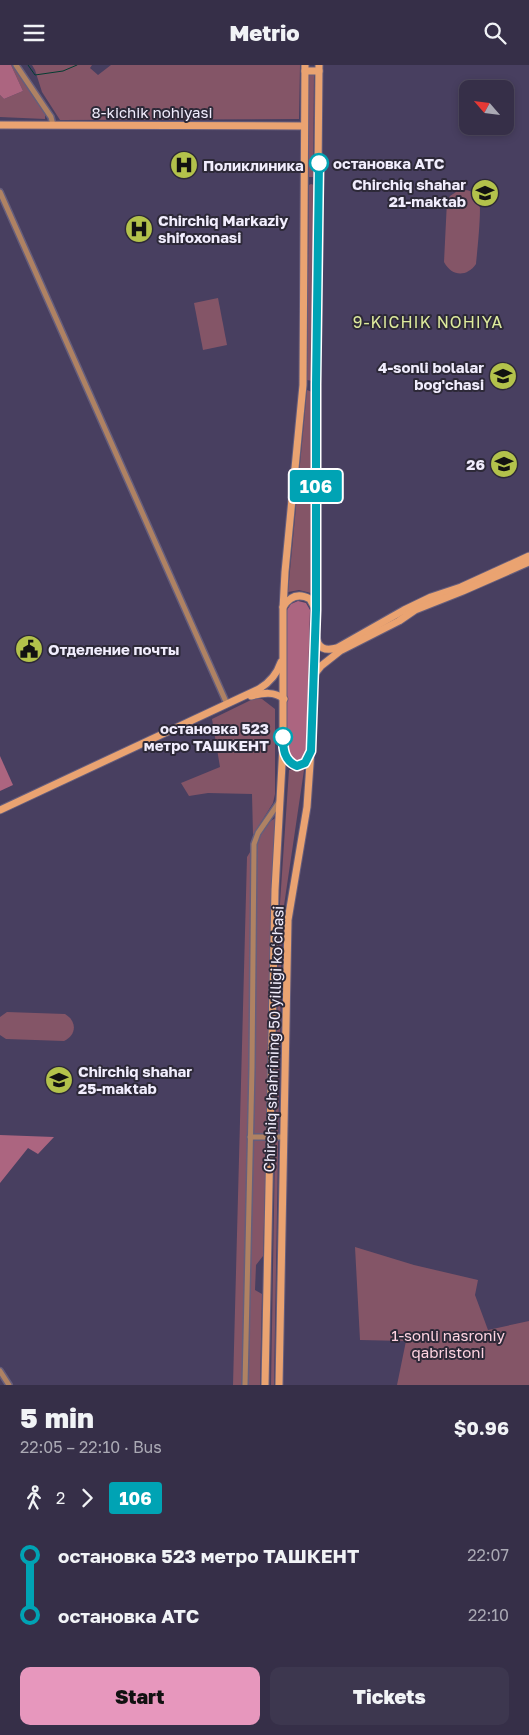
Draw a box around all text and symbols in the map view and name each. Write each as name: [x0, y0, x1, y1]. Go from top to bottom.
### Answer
icon: menu: [20, 19, 48, 47]
text: Metrio: [229, 19, 300, 46]
icon: search: [481, 19, 509, 47]
north arrow: [459, 80, 514, 135]
map controls: [459, 80, 514, 135]
street label: 8-kichik nohiyasi: [92, 103, 212, 121]
hospital icon: Поликлиника: [169, 150, 199, 180]
marker: остановка АТС: [309, 153, 329, 173]
place label: остановка АТС: [333, 154, 445, 172]
place label: Поликлиника: [203, 156, 304, 174]
place label: Chirchiq shahar 21-maktab: [352, 175, 466, 210]
school or university icon: Chirchiq shahar 21-maktab: [470, 178, 500, 208]
place label: Chirchiq Markaziy shifoxonasi: [158, 211, 288, 246]
hospital icon: Chirchiq Markaziy shifoxonasi: [124, 214, 154, 244]
district label: 9-KICHIK NOHIYA: [353, 312, 503, 332]
place label: 4-sonli bolalar bog'chasi: [378, 358, 484, 393]
school or university icon: 4-sonli bolalar bog'chasi: [488, 361, 518, 391]
school or university icon: 26: [489, 449, 519, 479]
place label: 26: [466, 455, 485, 473]
line badge: 106: [287, 470, 345, 502]
text: 106: [300, 475, 332, 497]
public building icon: Отделение почты: [14, 634, 44, 664]
place label: Отделение почты: [48, 640, 179, 658]
place label: остановка 523 метро ТАШКЕНТ: [144, 719, 269, 754]
marker: остановка 523 метро ТАШКЕНТ: [273, 727, 293, 747]
street label: Chirchiq shahrining 50 yilligi koʻchasi: [259, 905, 287, 1173]
place label: Chirchiq shahar 25-maktab: [78, 1062, 192, 1097]
school or university icon: Chirchiq shahar 25-maktab: [44, 1065, 74, 1095]
park label: 1-sonli nasroniy qabristoni: [391, 1326, 505, 1361]
text: 5 min: [20, 1401, 94, 1434]
text: $0.96: [454, 1416, 509, 1439]
text: 22:05 – 22:10 · Bus: [20, 1437, 162, 1457]
icon: walk: [20, 1484, 48, 1512]
icon: forward: [73, 1484, 101, 1512]
text: 106: [119, 1487, 152, 1509]
text: 2: [56, 1488, 65, 1508]
text: остановка 523 метро ТАШКЕНТ: [58, 1544, 359, 1567]
text: 22:07: [467, 1545, 509, 1565]
text: остановка АТС: [58, 1604, 199, 1627]
text: 22:10: [468, 1605, 509, 1625]
button: Start: [20, 1667, 260, 1725]
button: Tickets: [270, 1667, 509, 1725]

